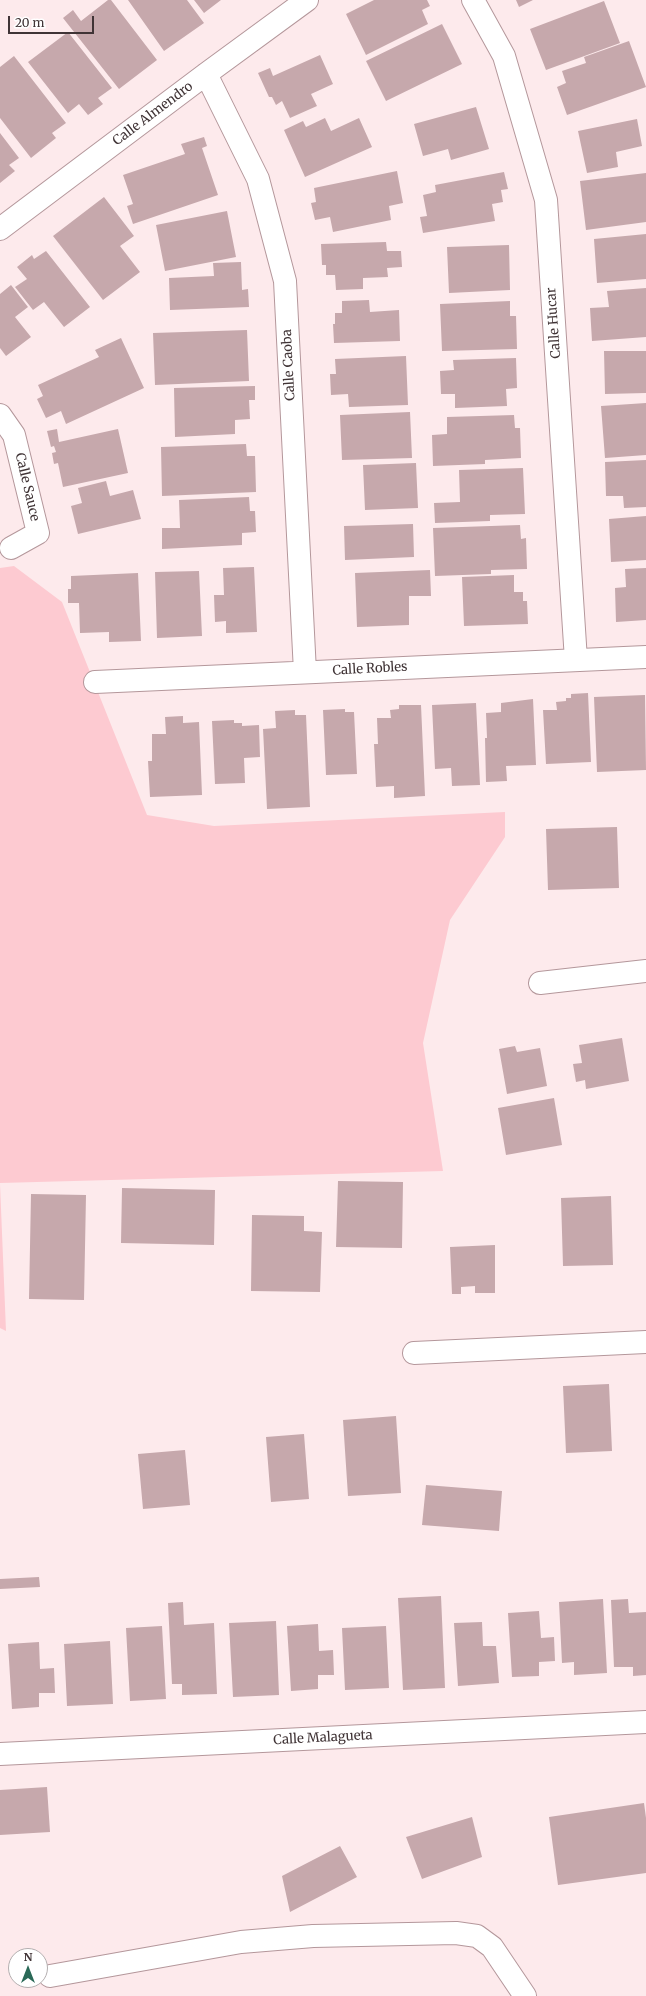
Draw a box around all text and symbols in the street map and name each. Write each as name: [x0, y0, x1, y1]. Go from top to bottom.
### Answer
scale bar: [10, 8, 96, 34]
text: 20 m: [15, 15, 44, 30]
street label: Calle Almendro: [110, 79, 196, 149]
street label: Calle Hucar: [544, 287, 564, 359]
street label: Calle Caoba: [279, 329, 299, 401]
street label: Calle Sauce: [12, 451, 42, 523]
street label: Calle Robles: [332, 659, 408, 679]
street label: Calle Malagueta: [273, 1728, 373, 1748]
north arrow: [8, 1948, 48, 1988]
text: N: [24, 1950, 32, 1964]

